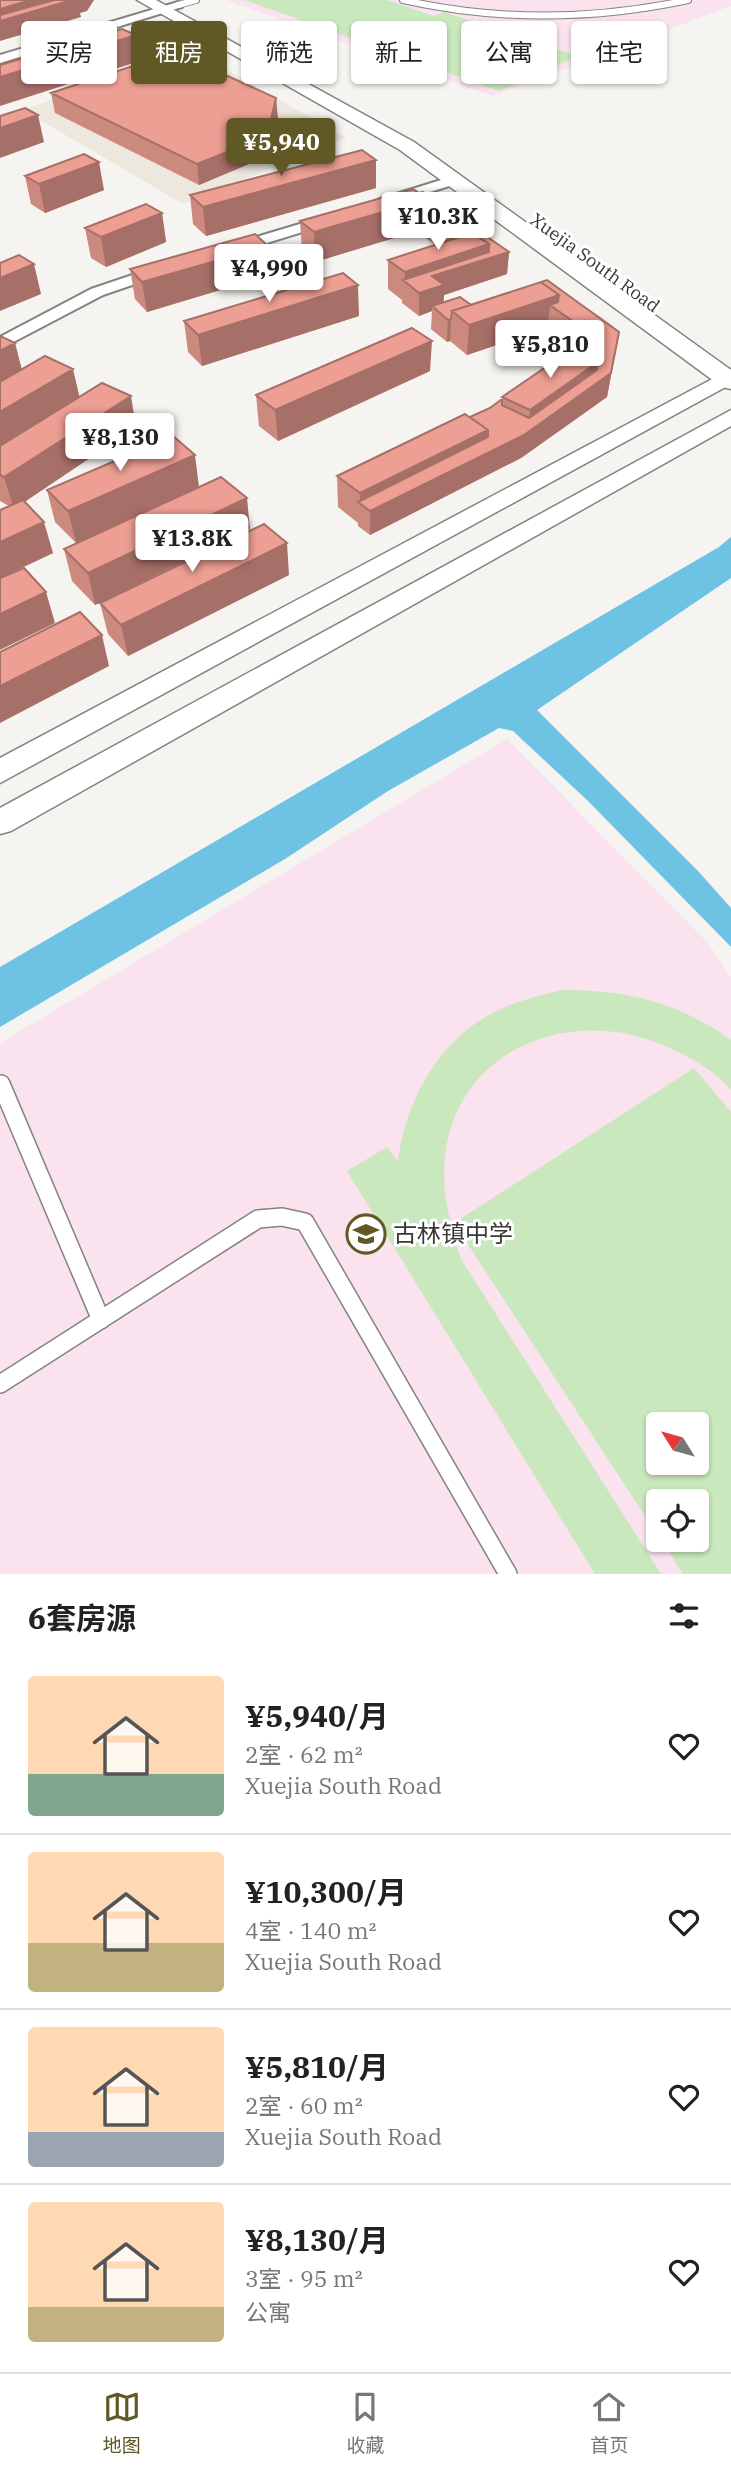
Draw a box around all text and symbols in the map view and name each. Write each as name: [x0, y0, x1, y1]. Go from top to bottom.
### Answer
chip: 买房: [21, 21, 117, 84]
chip: 租房: [131, 21, 227, 84]
chip: 筛选: [241, 21, 337, 84]
chip: 新上: [351, 21, 447, 84]
chip: 公寓: [461, 21, 557, 84]
chip: 住宅: [571, 21, 667, 84]
pin: ¥5,940: [224, 118, 338, 178]
text: ¥5,940: [242, 126, 320, 156]
pin: ¥10.3K: [381, 192, 495, 252]
text: ¥10.3K: [397, 200, 479, 230]
street label: Xuejia South Road: [526, 208, 664, 317]
pin: ¥4,990: [212, 244, 326, 304]
text: ¥4,990: [230, 252, 308, 282]
pin: ¥5,810: [493, 320, 607, 380]
text: ¥5,810: [511, 328, 589, 358]
pin: ¥8,130: [63, 414, 177, 473]
text: ¥8,130: [81, 421, 159, 451]
pin: ¥13.8K: [135, 514, 249, 574]
text: ¥13.8K: [151, 522, 233, 552]
school or university icon: 古林镇中学: [345, 1213, 387, 1255]
place label: 古林镇中学: [393, 1217, 513, 1249]
north arrow: [646, 1412, 709, 1475]
map controls: [646, 1412, 709, 1552]
button: locate: [646, 1489, 709, 1552]
icon: filters: [665, 1597, 703, 1635]
text: 6套房源: [28, 1598, 136, 1637]
text: ¥5,940/月: [245, 1696, 389, 1735]
icon: home: [84, 1704, 168, 1788]
icon: heart: [665, 1727, 703, 1765]
text: 2室 · 62 m²: [245, 1739, 363, 1769]
text: Xuejia South Road: [245, 1770, 442, 1800]
text: ¥10,300/月: [245, 1872, 407, 1911]
icon: home: [84, 1880, 168, 1964]
icon: heart: [665, 1903, 703, 1941]
text: 4室 · 140 m²: [245, 1915, 377, 1945]
text: Xuejia South Road: [245, 1946, 442, 1976]
text: ¥5,810/月: [245, 2047, 389, 2086]
icon: home: [84, 2055, 168, 2139]
icon: heart: [665, 2078, 703, 2116]
text: 2室 · 60 m²: [245, 2090, 363, 2120]
text: Xuejia South Road: [245, 2121, 442, 2151]
text: ¥8,130/月: [245, 2220, 389, 2259]
icon: home: [84, 2230, 168, 2314]
icon: heart: [665, 2253, 703, 2291]
text: 3室 · 95 m²: [245, 2263, 363, 2293]
text: 公寓: [245, 2297, 291, 2327]
tab: 地图: [103, 2388, 141, 2457]
tab: 收藏: [346, 2388, 384, 2457]
tab: 首页: [590, 2388, 628, 2457]

